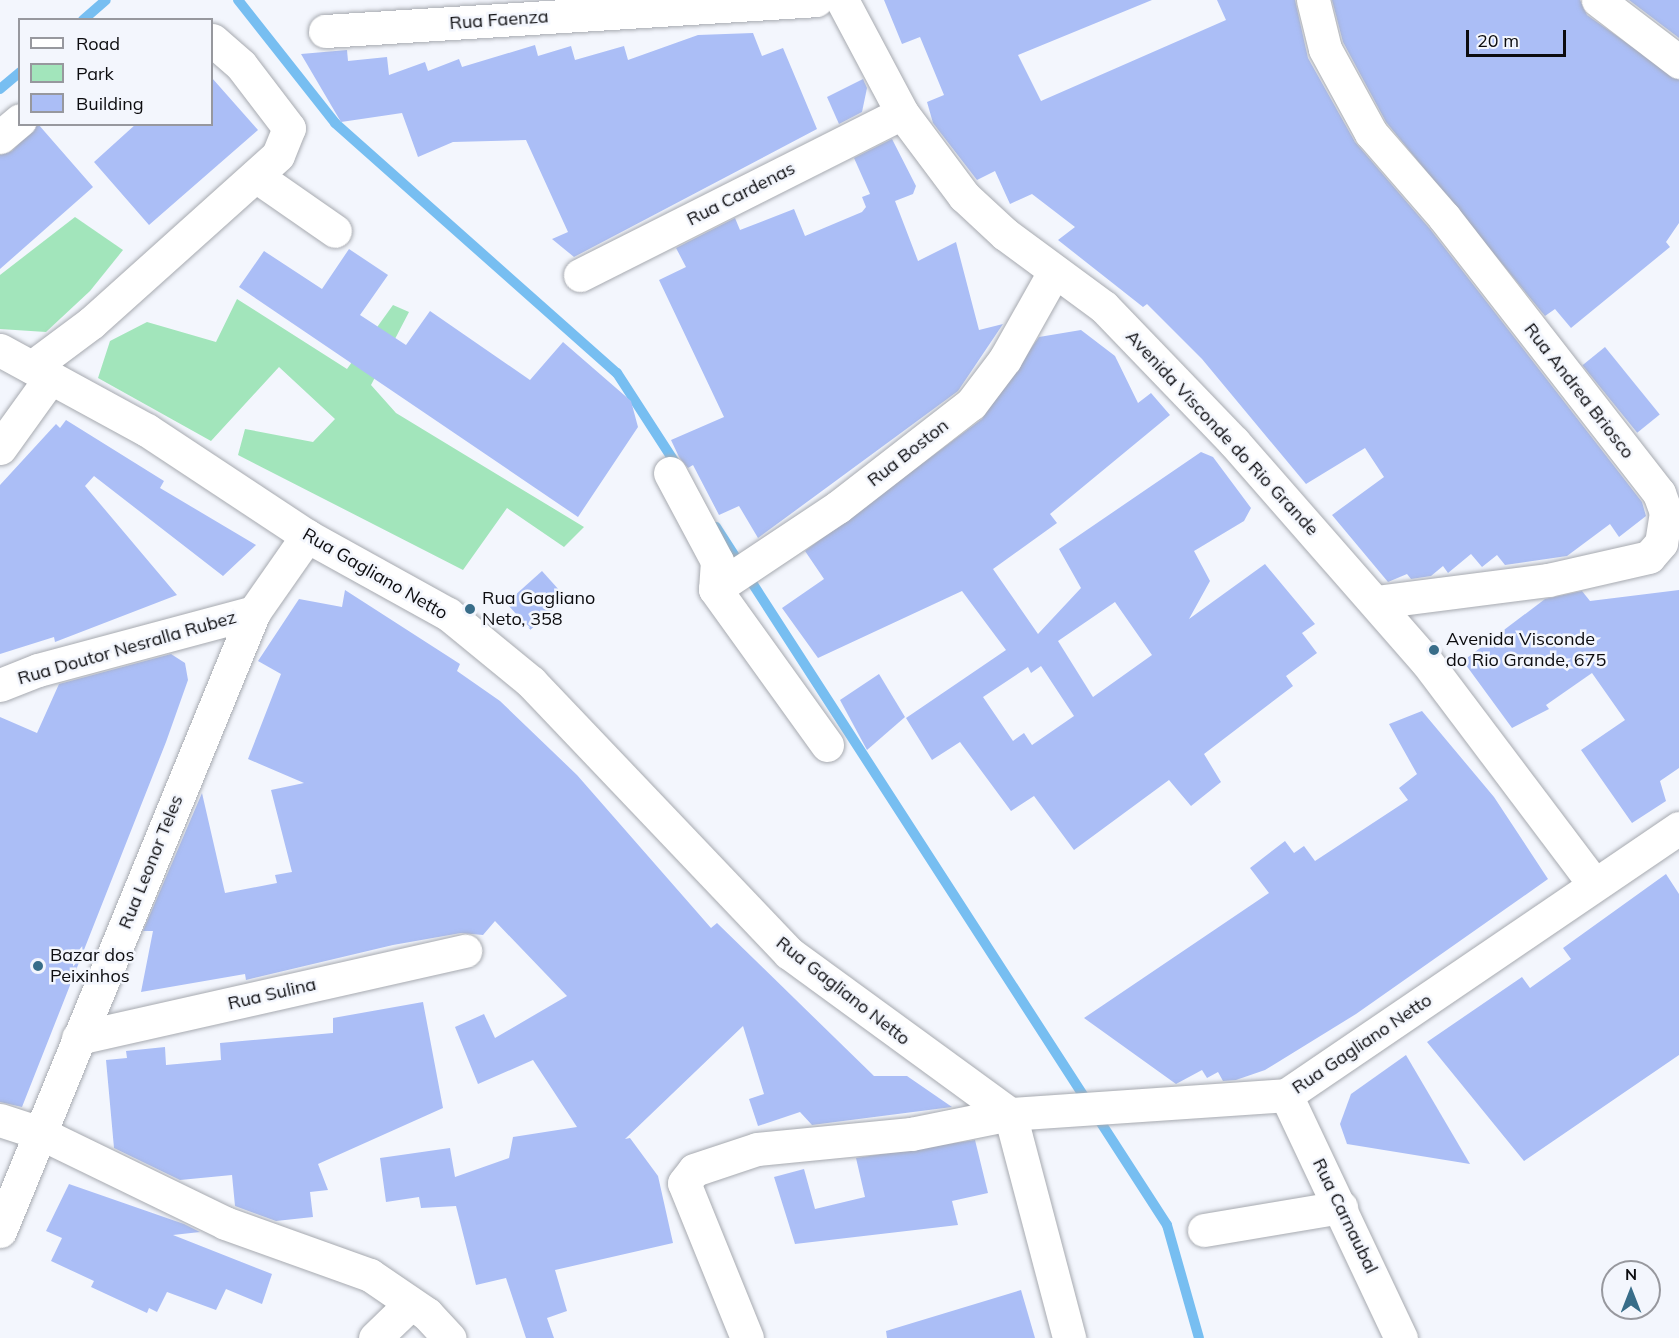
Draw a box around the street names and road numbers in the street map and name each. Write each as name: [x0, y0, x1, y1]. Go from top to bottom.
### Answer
street label: Rua Faenza: [449, 6, 549, 34]
street label: Rua Cardenas: [683, 157, 799, 231]
street label: Rua Andrea Briosco: [1519, 319, 1639, 463]
street label: Avenida Visconde do Rio Grande: [1121, 326, 1323, 540]
street label: Rua Boston: [863, 415, 953, 491]
street label: Rua Gagliano Netto: [299, 524, 451, 624]
street label: Rua Doutor Nesralla Rubez: [15, 606, 239, 690]
street label: Rua Leonor Teles: [114, 792, 188, 932]
street label: Rua Gagliano Netto: [772, 932, 914, 1050]
street label: Rua Sulina: [226, 973, 318, 1015]
street label: Rua Gagliano Netto: [1288, 989, 1436, 1099]
street label: Rua Carnaubal: [1308, 1155, 1382, 1277]

